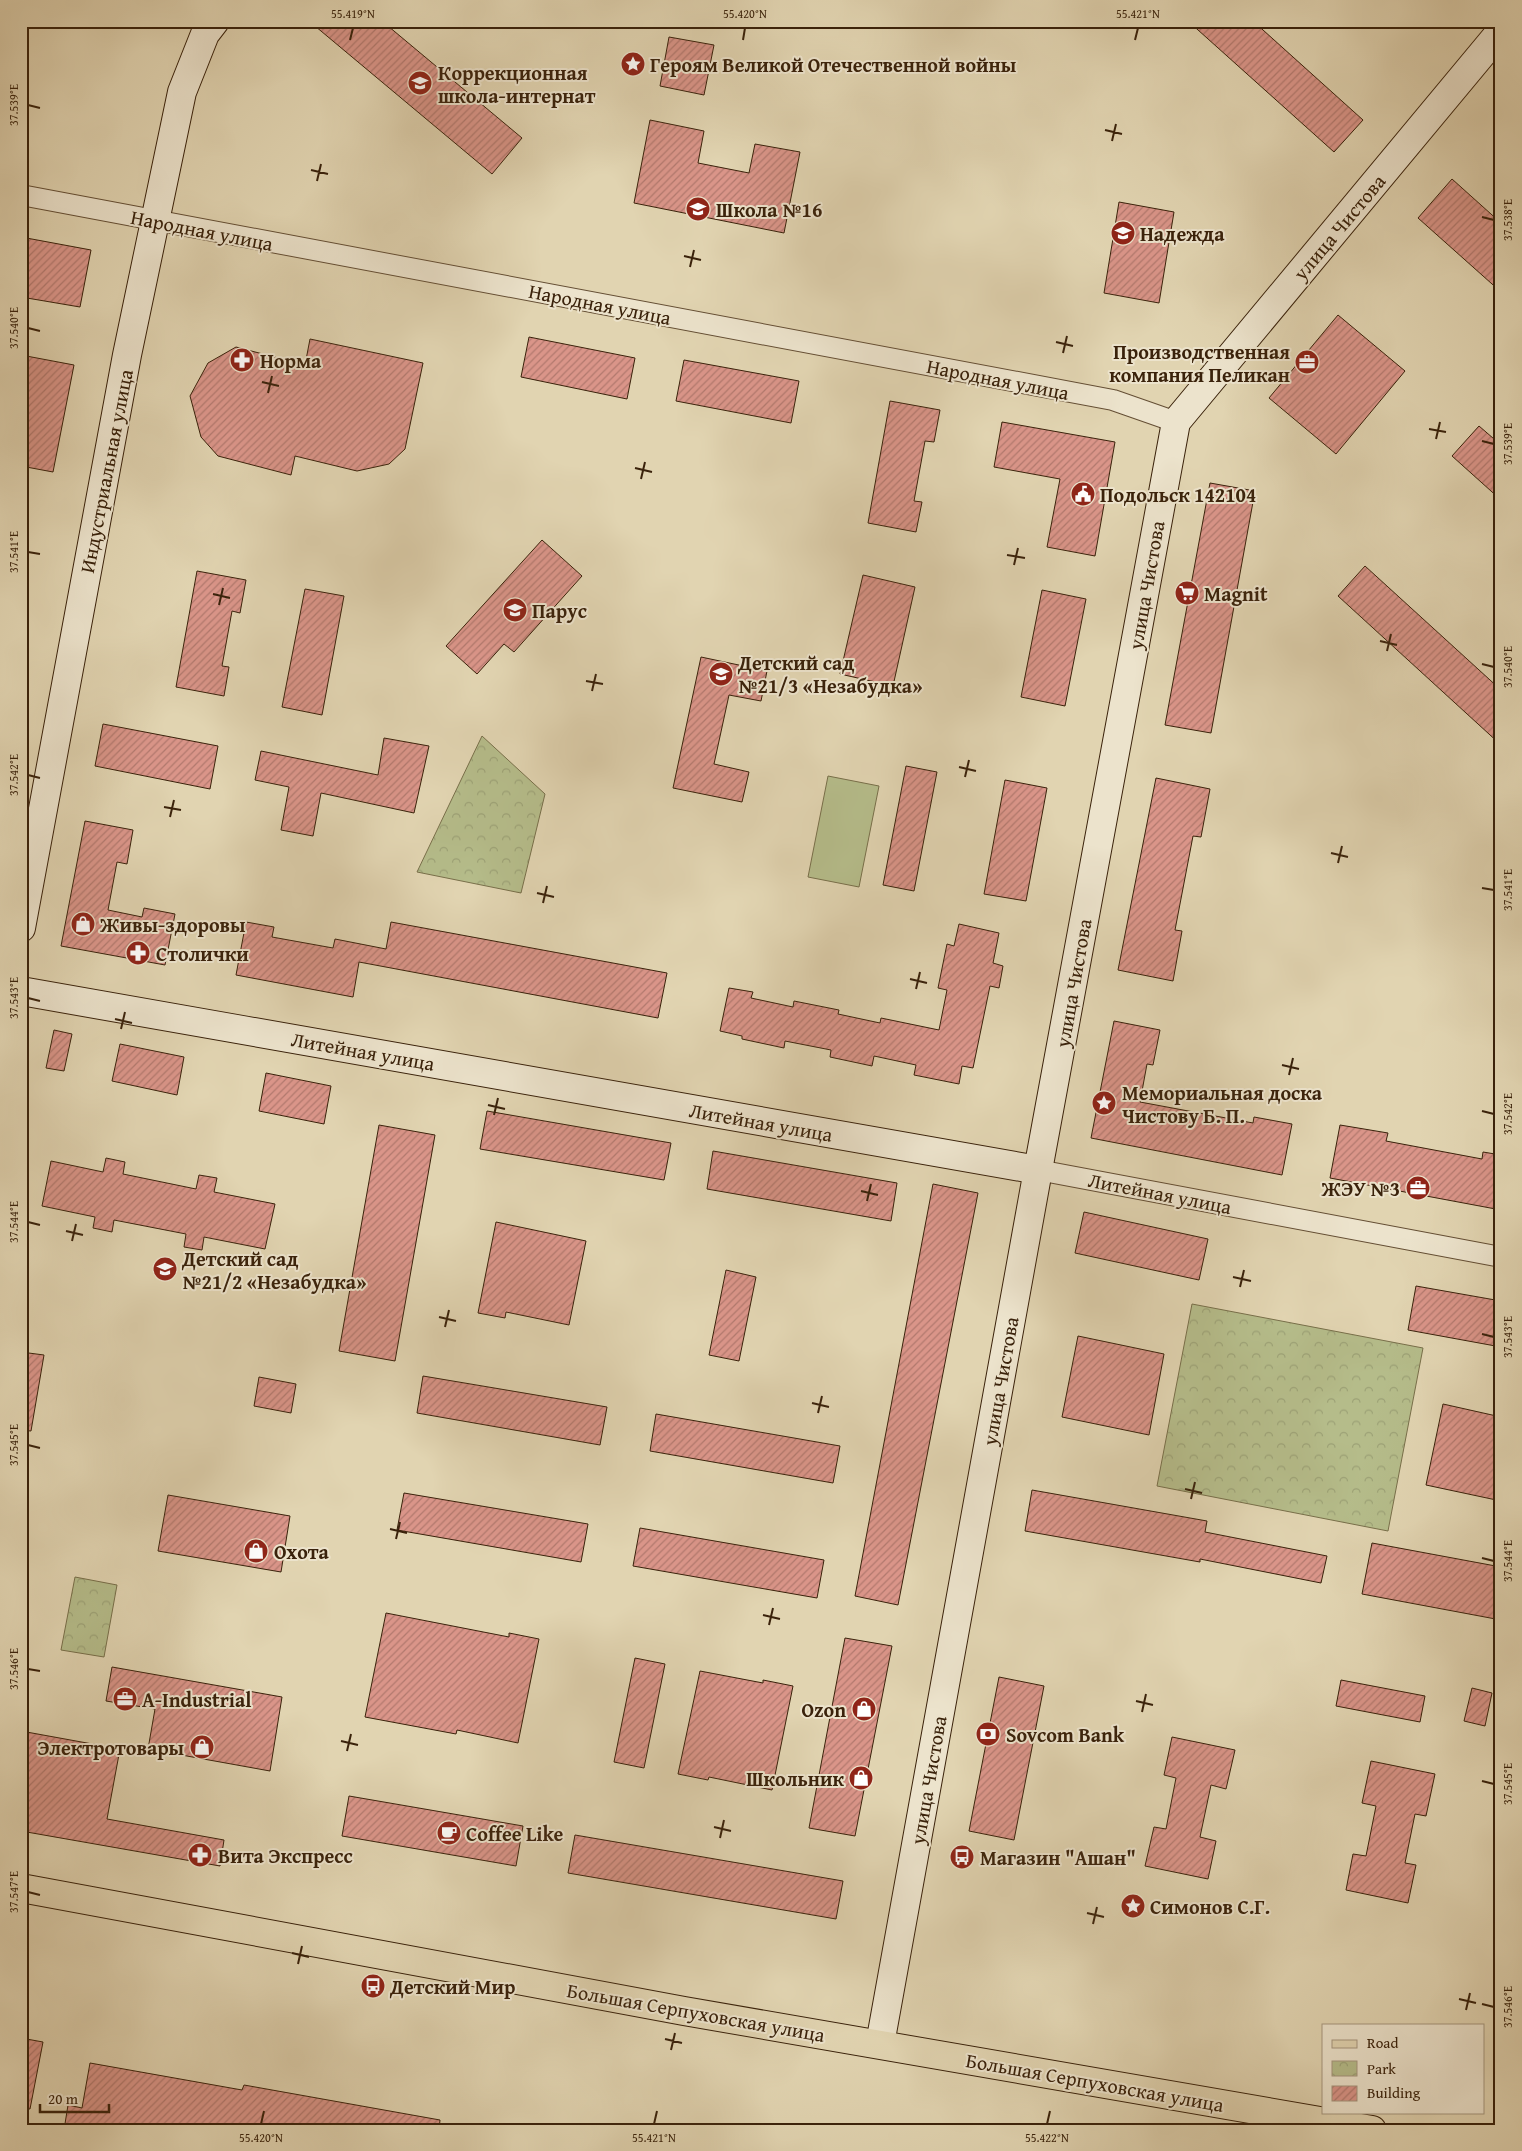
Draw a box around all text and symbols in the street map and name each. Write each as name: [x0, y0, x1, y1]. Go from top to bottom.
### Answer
text: 55.419°N: [331, 5, 375, 22]
text: 55.420°N: [723, 5, 767, 22]
text: 55.421°N: [1116, 5, 1160, 22]
place label: Героям Великой Отечественной войны: [650, 50, 1017, 79]
place icon: Героям Великой Отечественной войны: [620, 51, 646, 77]
place label: Коррекционная школа-интернат: [438, 58, 596, 110]
school or university icon: Коррекционная школа-интернат: [407, 70, 433, 96]
text: 37.539°E: [5, 84, 22, 126]
street label: улица Чистова: [1285, 167, 1392, 287]
place label: Школа №16: [716, 195, 822, 224]
school or university icon: Школа №16: [685, 196, 711, 222]
text: 37.538°E: [1499, 199, 1516, 241]
street label: Народная улица: [128, 202, 276, 258]
place label: Надежда: [1140, 219, 1225, 248]
school or university icon: Надежда: [1110, 220, 1136, 246]
street label: Народная улица: [526, 276, 674, 332]
text: 37.540°E: [5, 307, 22, 349]
place label: Производственная компания Пеликан: [1109, 337, 1290, 389]
place label: Норма: [260, 346, 322, 375]
pharmacy icon: Норма: [229, 347, 255, 373]
office icon: Производственная компания Пеликан: [1294, 349, 1320, 375]
street label: Народная улица: [924, 351, 1072, 407]
street label: Индустриальная улица: [72, 366, 140, 575]
text: 37.539°E: [1499, 423, 1516, 465]
place label: Подольск 142104: [1100, 480, 1256, 509]
public building icon: Подольск 142104: [1070, 481, 1096, 507]
street label: улица Чистова: [1120, 518, 1172, 653]
text: 37.541°E: [5, 531, 22, 573]
place label: Magnit: [1204, 579, 1268, 608]
supermarket icon: Magnit: [1174, 580, 1200, 606]
place label: Парус: [532, 596, 587, 625]
school or university icon: Парус: [502, 597, 528, 623]
text: 37.540°E: [1499, 646, 1516, 688]
place label: Детский сад №21/3 «Незабудка»: [737, 648, 923, 700]
school or university icon: Детский сад №21/3 «Незабудка»: [708, 661, 734, 687]
text: 37.542°E: [5, 754, 22, 796]
text: 37.541°E: [1499, 869, 1516, 911]
place label: Живы-здоровы: [99, 910, 246, 939]
shop icon: Живы-здоровы: [70, 911, 96, 937]
street label: улица Чистова: [1047, 916, 1099, 1051]
place label: Столички: [156, 939, 249, 968]
pharmacy icon: Столички: [125, 940, 151, 966]
text: 37.543°E: [5, 977, 22, 1019]
street label: Литейная улица: [289, 1024, 437, 1078]
place label: Мемориальная доска Чистову Б. П.: [1122, 1078, 1323, 1130]
place icon: Мемориальная доска Чистову Б. П.: [1091, 1090, 1117, 1116]
text: 37.542°E: [1499, 1093, 1516, 1135]
street label: Литейная улица: [687, 1095, 835, 1149]
street label: Литейная улица: [1086, 1165, 1234, 1221]
place label: ЖЭУ №3: [1321, 1174, 1400, 1203]
office icon: ЖЭУ №3: [1405, 1175, 1431, 1201]
text: 37.544°E: [5, 1201, 22, 1243]
place label: Детский сад №21/2 «Незабудка»: [181, 1244, 367, 1296]
school or university icon: Детский сад №21/2 «Незабудка»: [152, 1256, 178, 1282]
street label: улица Чистова: [974, 1314, 1026, 1449]
text: 37.543°E: [1499, 1316, 1516, 1358]
text: 37.545°E: [5, 1424, 22, 1466]
place label: Охота: [274, 1537, 329, 1566]
shop icon: Охота: [243, 1538, 269, 1564]
text: 37.544°E: [1499, 1540, 1516, 1582]
text: 37.546°E: [5, 1648, 22, 1690]
place label: A-Industrial: [142, 1685, 252, 1714]
office icon: A-Industrial: [112, 1686, 138, 1712]
place label: Ozon: [801, 1695, 846, 1724]
shop icon: Ozon: [851, 1696, 877, 1722]
street label: улица Чистова: [902, 1713, 954, 1848]
place label: Sovcom Bank: [1006, 1720, 1125, 1749]
bank icon: Sovcom Bank: [975, 1721, 1001, 1747]
place label: Электротовары: [37, 1733, 185, 1762]
shop icon: Электротовары: [189, 1734, 215, 1760]
text: 37.545°E: [1499, 1763, 1516, 1805]
place label: Школьник: [746, 1764, 844, 1793]
shop icon: Школьник: [848, 1765, 874, 1791]
place label: Coffee Like: [466, 1819, 564, 1848]
cafe icon: Coffee Like: [436, 1820, 462, 1846]
place label: Вита Экспресс: [218, 1841, 353, 1870]
pharmacy icon: Вита Экспресс: [187, 1842, 213, 1868]
place label: Магазин "Ашан": [980, 1843, 1136, 1872]
bus stop icon: Магазин "Ашан": [949, 1844, 975, 1870]
text: 37.547°E: [5, 1871, 22, 1913]
place label: Симонов С.Г.: [1150, 1892, 1270, 1921]
place icon: Симонов С.Г.: [1120, 1893, 1146, 1919]
place label: Детский Мир: [389, 1972, 515, 2001]
bus stop icon: Детский Мир: [360, 1973, 386, 1999]
street label: Большая Серпуховская улица: [565, 1975, 828, 2049]
text: 37.546°E: [1499, 1986, 1516, 2028]
legend: [1322, 2024, 1484, 2114]
text: Road: [1367, 2032, 1398, 2053]
street label: Большая Серпуховская улица: [964, 2045, 1227, 2119]
text: Park: [1367, 2058, 1396, 2079]
scale bar: [40, 2081, 109, 2113]
text: Building: [1367, 2082, 1421, 2103]
text: 20 m: [48, 2088, 79, 2109]
text: 55.420°N: [239, 2129, 283, 2146]
text: 55.421°N: [632, 2129, 676, 2146]
text: 55.422°N: [1025, 2129, 1069, 2146]

